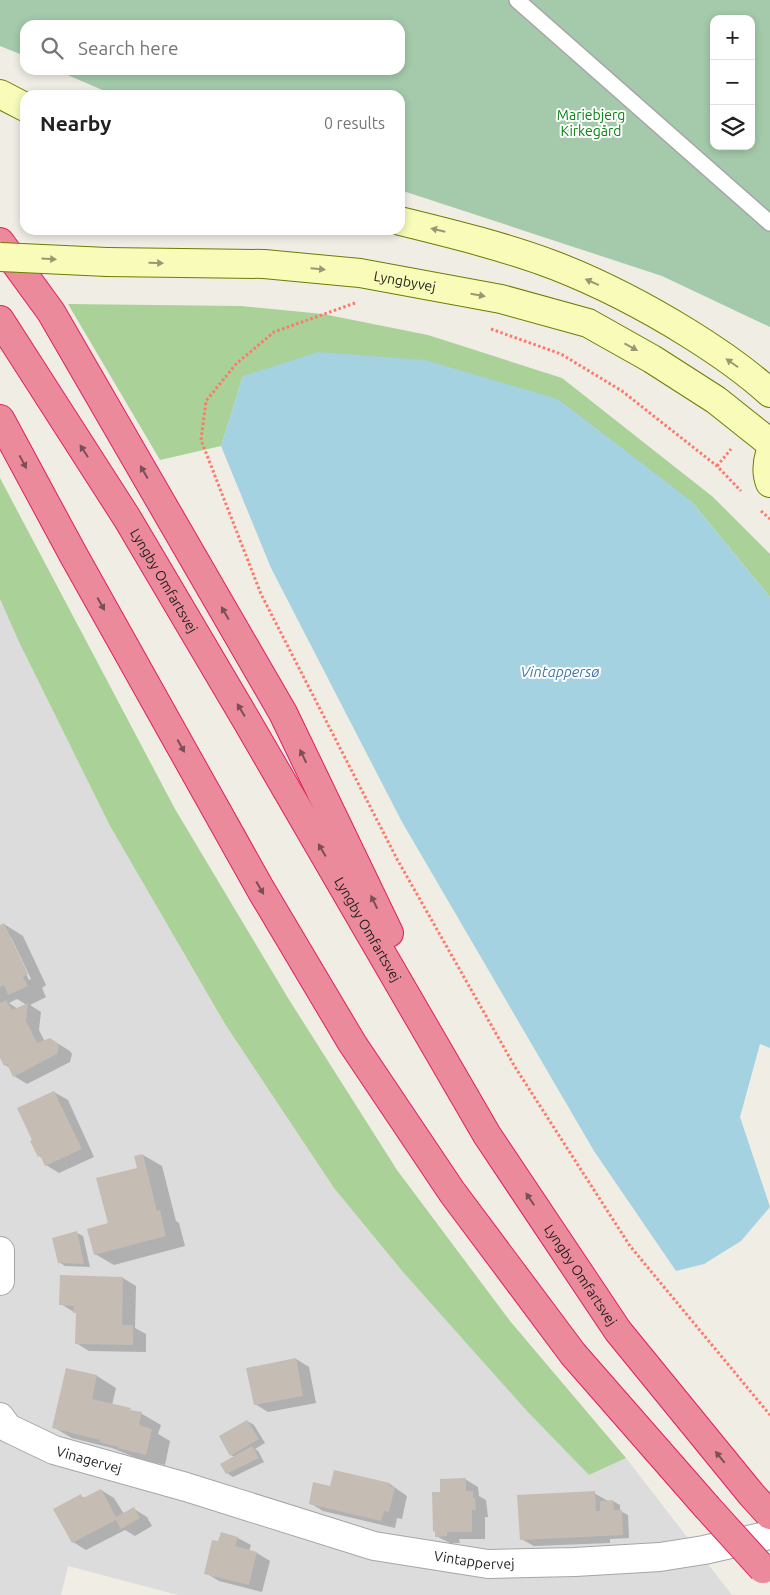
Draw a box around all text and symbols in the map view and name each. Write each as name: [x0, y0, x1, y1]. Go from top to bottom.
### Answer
map controls: [710, 15, 755, 150]
button: +: [710, 15, 755, 60]
search box: [20, 20, 405, 75]
icon: search: [38, 34, 66, 62]
text: Search here: [78, 37, 178, 59]
button: −: [710, 60, 755, 105]
button: layers: [710, 105, 755, 150]
park label: Mariebjerg Kirkegård: [557, 107, 625, 139]
text: Nearby: [40, 111, 111, 135]
text: 0 results: [324, 114, 385, 132]
one-way arrow: [430, 226, 445, 234]
one-way arrow: [41, 256, 57, 264]
one-way arrow: [148, 259, 164, 267]
one-way arrow: [310, 265, 326, 273]
street label: Lyngbyvej: [372, 268, 437, 295]
one-way arrow: [585, 278, 599, 286]
one-way arrow: [471, 291, 487, 299]
one-way arrow: [624, 343, 638, 351]
one-way arrow: [725, 358, 739, 368]
one-way arrow: [79, 444, 89, 457]
one-way arrow: [19, 454, 27, 469]
one-way arrow: [139, 466, 148, 479]
street label: Lyngby Omfartsvej: [127, 526, 201, 636]
one-way arrow: [97, 597, 106, 611]
one-way arrow: [221, 606, 229, 621]
water label: Vintappersø: [520, 663, 600, 680]
one-way arrow: [236, 703, 245, 716]
one-way arrow: [176, 739, 185, 753]
one-way arrow: [299, 748, 307, 763]
one-way arrow: [318, 843, 326, 858]
street label: Lyngby Omfartsvej: [331, 874, 404, 985]
one-way arrow: [255, 881, 264, 894]
one-way arrow: [370, 895, 378, 909]
one-way arrow: [525, 1193, 535, 1206]
street label: Lyngby Omfartsvej: [541, 1221, 620, 1329]
street label: Vinagervej: [54, 1443, 124, 1477]
one-way arrow: [715, 1450, 726, 1463]
street label: Vintappervej: [433, 1548, 515, 1572]

